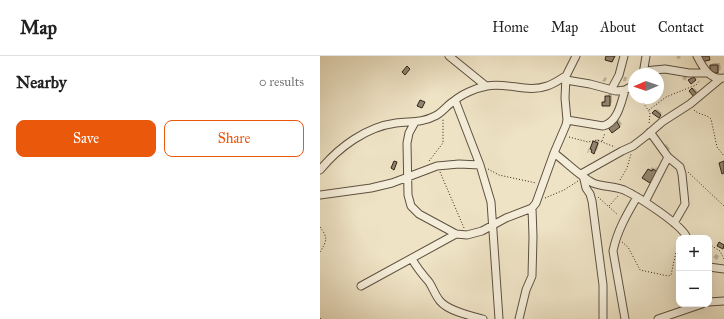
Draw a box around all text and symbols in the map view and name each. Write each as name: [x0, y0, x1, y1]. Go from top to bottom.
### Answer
text: Map: [20, 16, 57, 39]
text: Home: [492, 19, 529, 36]
text: Map: [551, 19, 578, 36]
text: About: [600, 19, 636, 36]
text: Contact: [658, 19, 704, 36]
north arrow: [628, 68, 664, 104]
text: Nearby: [16, 72, 67, 93]
text: 0 results: [259, 74, 304, 90]
button: Save: [16, 120, 156, 157]
button: Share: [164, 120, 304, 157]
map controls: [676, 235, 712, 307]
button: +: [676, 235, 712, 271]
button: −: [676, 271, 712, 307]

